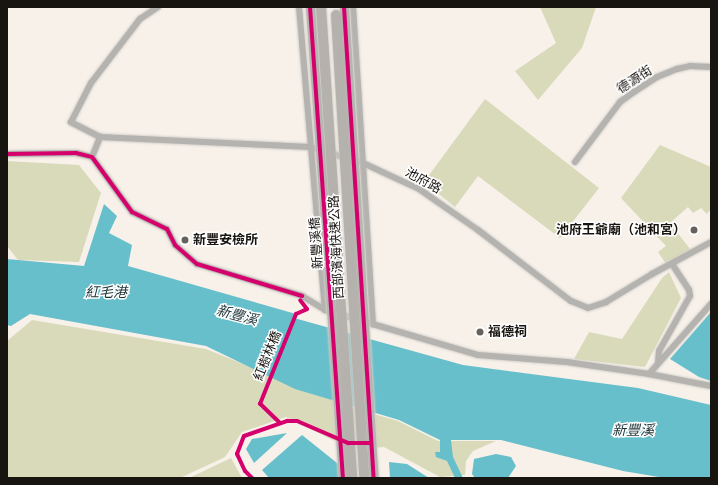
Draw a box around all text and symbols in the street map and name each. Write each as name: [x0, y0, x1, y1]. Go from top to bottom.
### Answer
street label: 德源街: [614, 63, 656, 97]
street label: 池府路: [402, 165, 444, 197]
street label: 西部濱海快速公路: [326, 195, 348, 299]
street label: 新豐溪橋: [307, 217, 327, 269]
place label: 池府王爺廟（池和宮）: [556, 222, 686, 238]
marker: 池府王爺廟（池和宮）: [689, 225, 699, 235]
place label: 新豐安檢所: [193, 232, 258, 248]
marker: 新豐安檢所: [180, 235, 190, 245]
water label: 紅毛港: [85, 284, 127, 300]
water label: 新豐溪: [215, 301, 259, 329]
place label: 福德祠: [488, 324, 527, 340]
marker: 福德祠: [475, 327, 485, 337]
street label: 紅樹林橋: [251, 329, 285, 383]
water label: 新豐溪: [612, 422, 654, 438]

